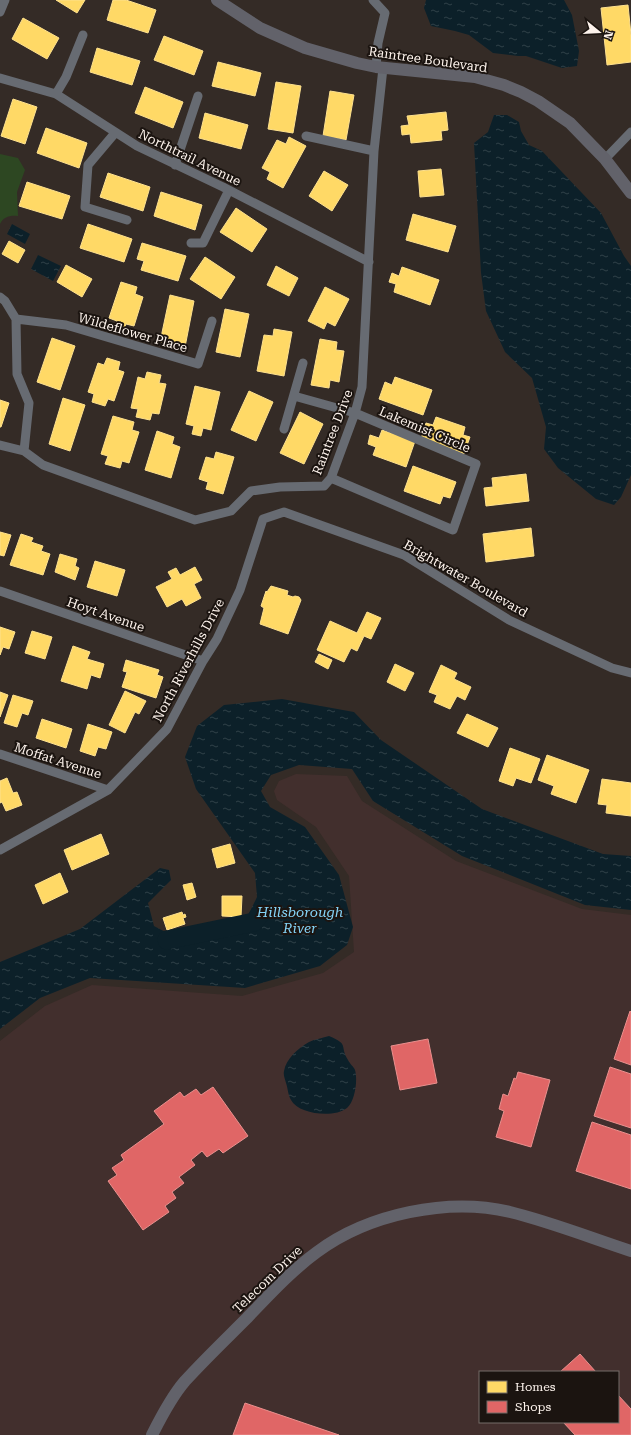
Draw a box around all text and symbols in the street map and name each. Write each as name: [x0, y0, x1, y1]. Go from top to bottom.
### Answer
north arrow: [579, 12, 619, 52]
text: N: [600, 29, 616, 41]
street label: Raintree Boulevard: [368, 44, 489, 75]
street label: Northtrail Avenue: [136, 126, 243, 189]
street label: Wildeflower Place: [76, 310, 189, 355]
street label: Raintree Drive: [309, 387, 356, 477]
street label: Lakemist Circle: [377, 403, 473, 455]
street label: Brightwater Boulevard: [401, 537, 531, 620]
street label: Hoyt Avenue: [65, 594, 147, 635]
street label: North Riverhills Drive: [150, 596, 227, 724]
street label: Moffat Avenue: [12, 739, 103, 782]
water label: Hillsborough River: [256, 904, 344, 936]
street label: Telecom Drive: [230, 1243, 305, 1316]
legend: [479, 1371, 619, 1423]
text: Homes: [515, 1380, 556, 1394]
text: Shops: [515, 1400, 551, 1414]

